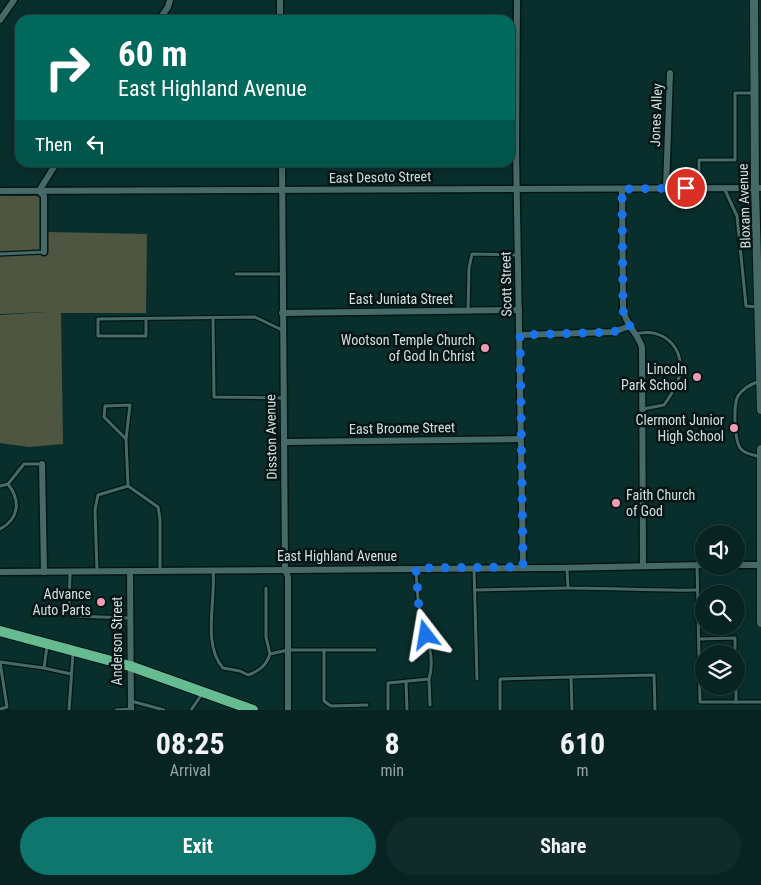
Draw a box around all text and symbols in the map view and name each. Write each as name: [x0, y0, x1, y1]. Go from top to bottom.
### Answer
text: 60 m: [118, 34, 187, 75]
icon: right: [35, 35, 100, 100]
text: East Highland Avenue: [118, 76, 307, 101]
street label: Jones Alley: [647, 83, 665, 147]
icon: left: [82, 130, 110, 158]
text: Then: [35, 133, 72, 156]
street label: Bloxam Avenue: [735, 163, 753, 249]
pin: [665, 167, 707, 209]
street label: East Desoto Street: [329, 168, 431, 186]
icon: arrive: [672, 174, 700, 202]
street label: Scott Street: [497, 251, 515, 317]
street label: East Juniata Street: [349, 291, 453, 307]
place label: Wootson Temple Church of God In Christ: [341, 332, 475, 364]
marker: Wootson Temple Church of God In Christ: [479, 342, 491, 354]
place label: Lincoln Park School: [621, 361, 687, 393]
marker: Lincoln Park School: [691, 371, 703, 383]
street label: Disston Avenue: [262, 394, 280, 480]
place label: Clermont Junior High School: [635, 412, 724, 444]
street label: East Broome Street: [349, 419, 455, 437]
marker: Clermont Junior High School: [728, 422, 740, 434]
place label: Faith Church of God: [626, 487, 695, 519]
marker: Faith Church of God: [610, 497, 622, 509]
map controls: [695, 525, 745, 695]
button: sound: [695, 525, 745, 575]
street label: East Highland Avenue: [277, 548, 397, 564]
button: search: [695, 585, 745, 635]
place label: Advance Auto Parts: [32, 586, 91, 618]
marker: Advance Auto Parts: [95, 596, 107, 608]
street label: Anderson Street: [109, 597, 125, 685]
position arrow: [399, 608, 451, 660]
button: layers: [695, 645, 745, 695]
text: 08:25: [156, 726, 225, 761]
text: 8: [385, 726, 400, 761]
text: 610: [560, 726, 605, 761]
text: Arrival: [170, 761, 211, 780]
text: min: [380, 761, 404, 780]
text: m: [576, 761, 588, 780]
button: Exit: [20, 817, 376, 875]
button: Share: [386, 817, 741, 875]

